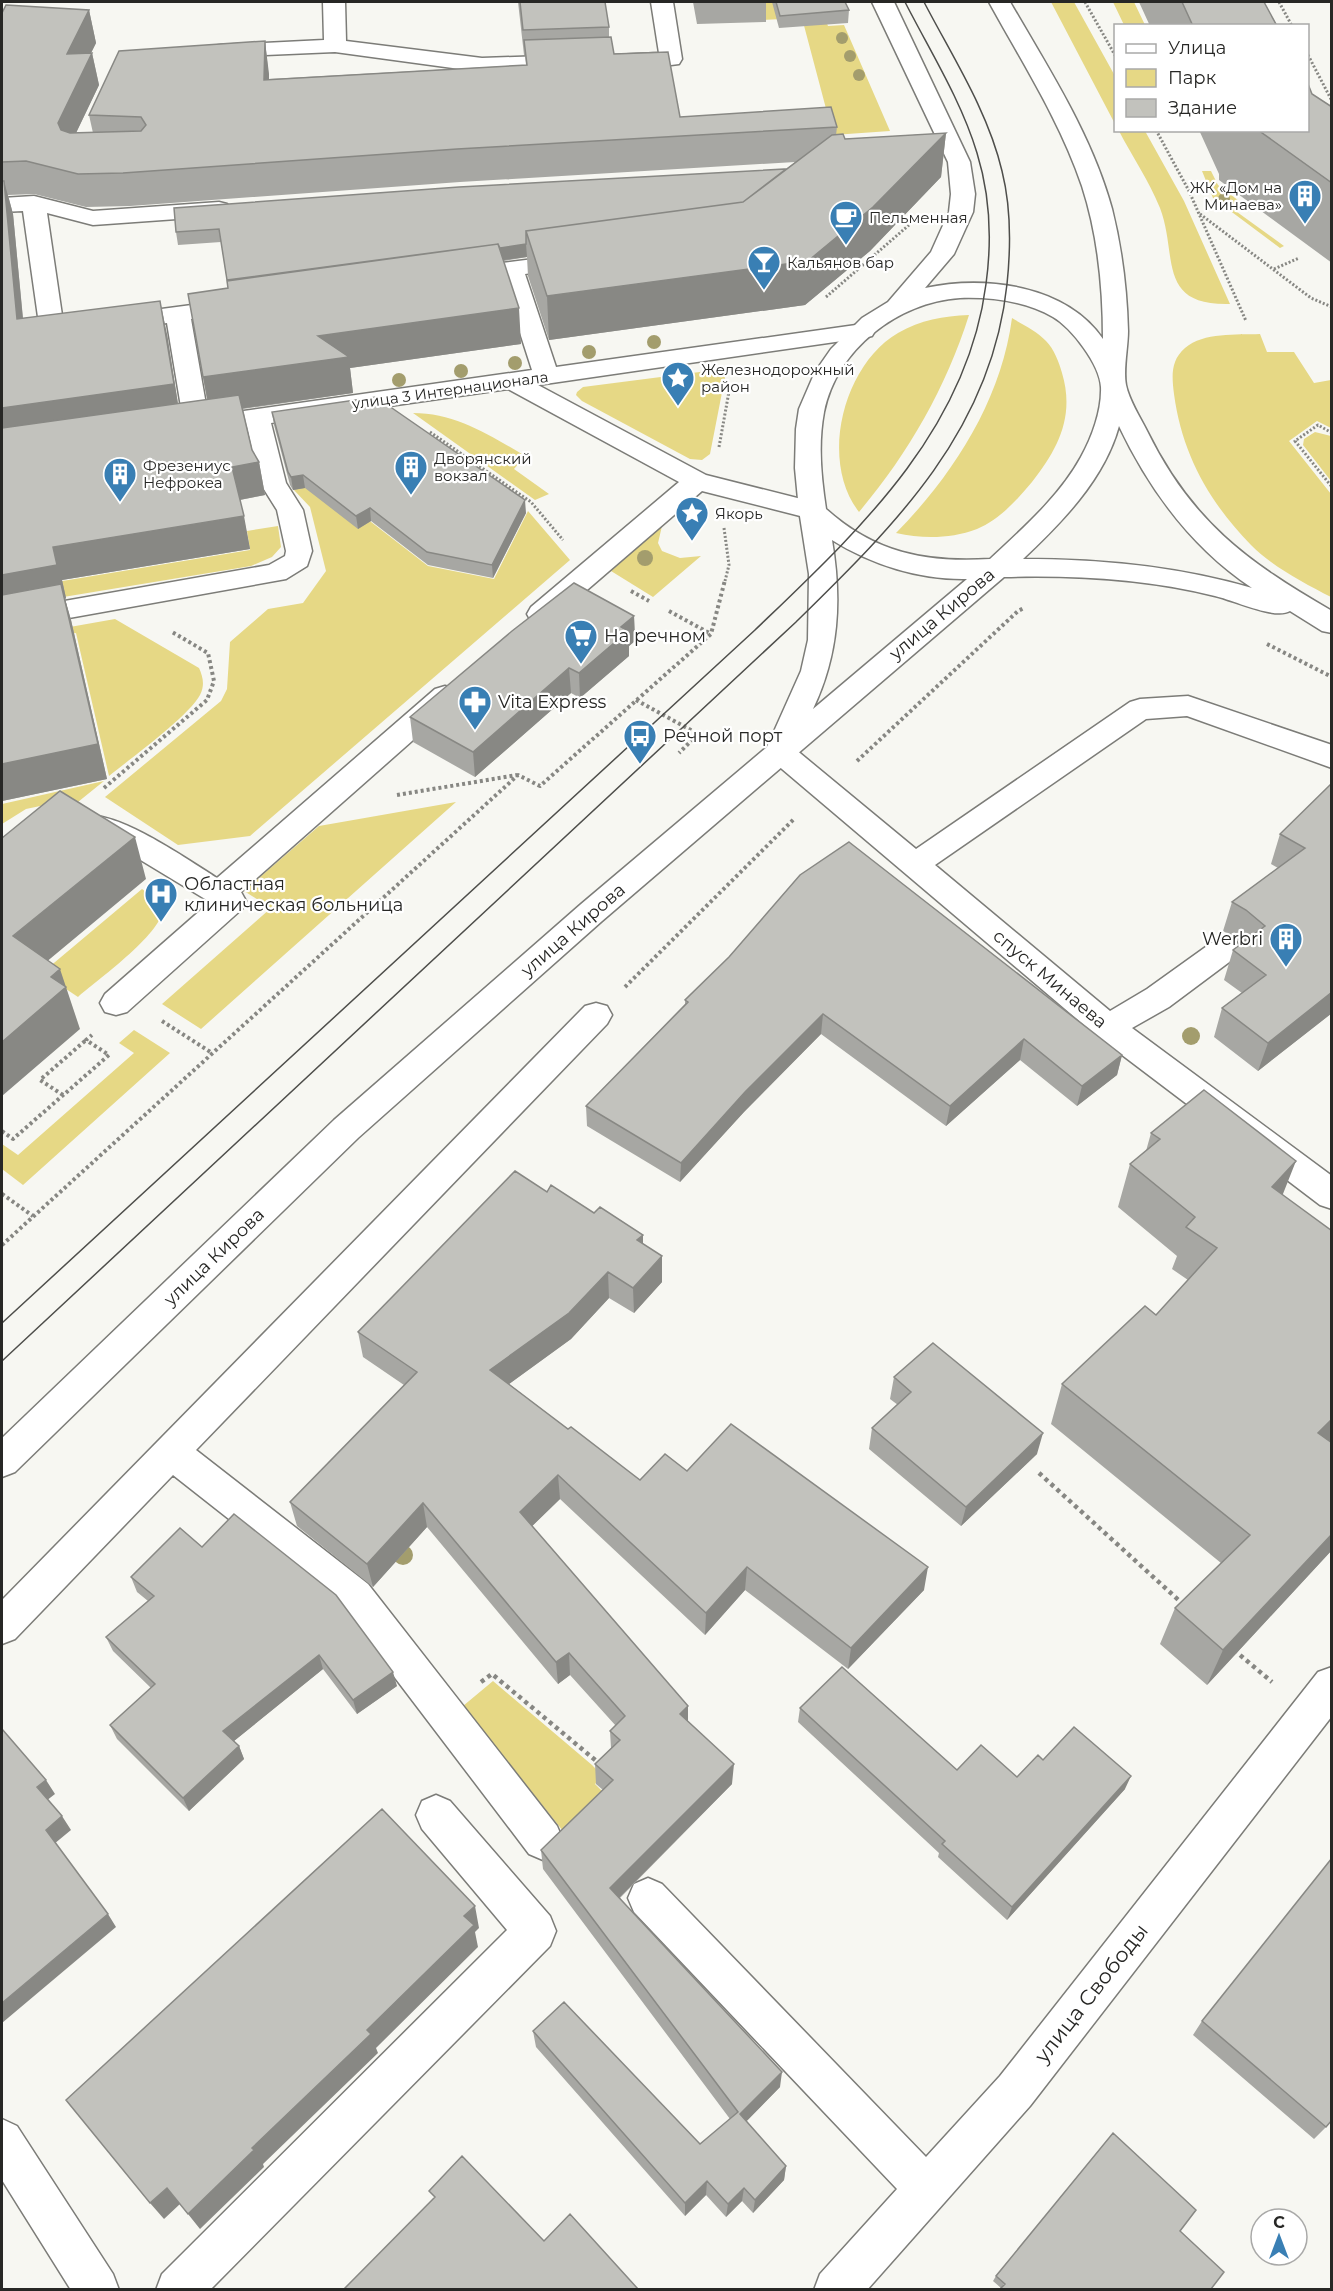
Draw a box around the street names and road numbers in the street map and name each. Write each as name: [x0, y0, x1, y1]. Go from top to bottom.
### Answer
street label: улица 3 Интернационала: [350, 367, 549, 413]
street label: улица Кирова: [884, 563, 999, 665]
street label: улица Кирова: [516, 879, 630, 982]
street label: спуск Минаева: [988, 925, 1112, 1033]
street label: улица Кирова: [159, 1204, 269, 1311]
street label: улица Свободы: [1028, 1919, 1153, 2068]

